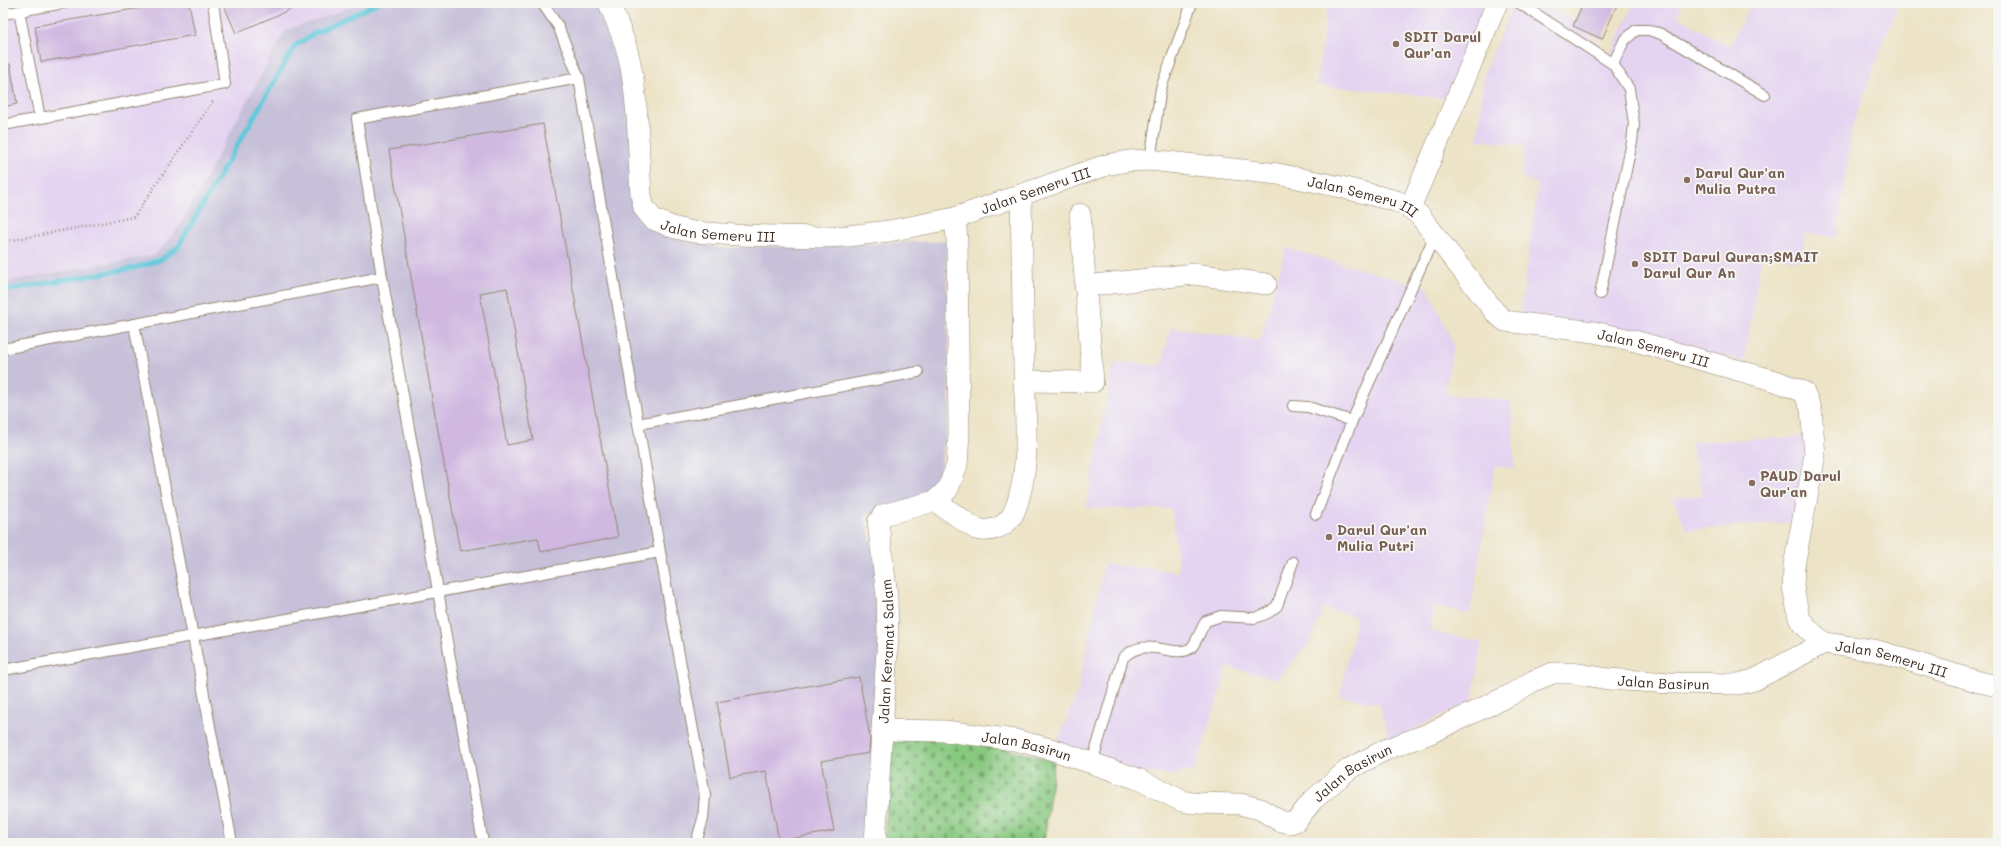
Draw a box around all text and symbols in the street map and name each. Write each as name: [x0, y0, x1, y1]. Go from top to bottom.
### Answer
place label: SDIT Darul Qur'an: [1404, 27, 1481, 62]
marker: SDIT Darul Qur'an: [1391, 39, 1401, 49]
street label: Jalan Semeru III: [978, 162, 1093, 218]
place label: Darul Qur'an Mulia Putra: [1695, 163, 1785, 198]
street label: Jalan Semeru III: [1306, 171, 1423, 221]
marker: Darul Qur'an Mulia Putra: [1682, 175, 1692, 185]
street label: Jalan Semeru III: [658, 214, 776, 245]
place label: SDIT Darul Quran;SMAIT Darul Qur An: [1643, 247, 1819, 282]
marker: SDIT Darul Quran;SMAIT Darul Qur An: [1630, 259, 1640, 269]
street label: Jalan Semeru III: [1596, 324, 1712, 371]
place label: PAUD Darul Qur'an: [1760, 466, 1841, 501]
marker: PAUD Darul Qur'an: [1747, 478, 1757, 488]
place label: Darul Qur'an Mulia Putri: [1337, 520, 1427, 555]
marker: Darul Qur'an Mulia Putri: [1324, 532, 1334, 542]
street label: Jalan Keramat Salam: [873, 578, 898, 724]
street label: Jalan Semeru III: [1834, 635, 1950, 681]
street label: Jalan Basirun: [1617, 670, 1709, 693]
street label: Jalan Basirun: [981, 726, 1074, 765]
street label: Jalan Basirun: [1309, 739, 1394, 806]

